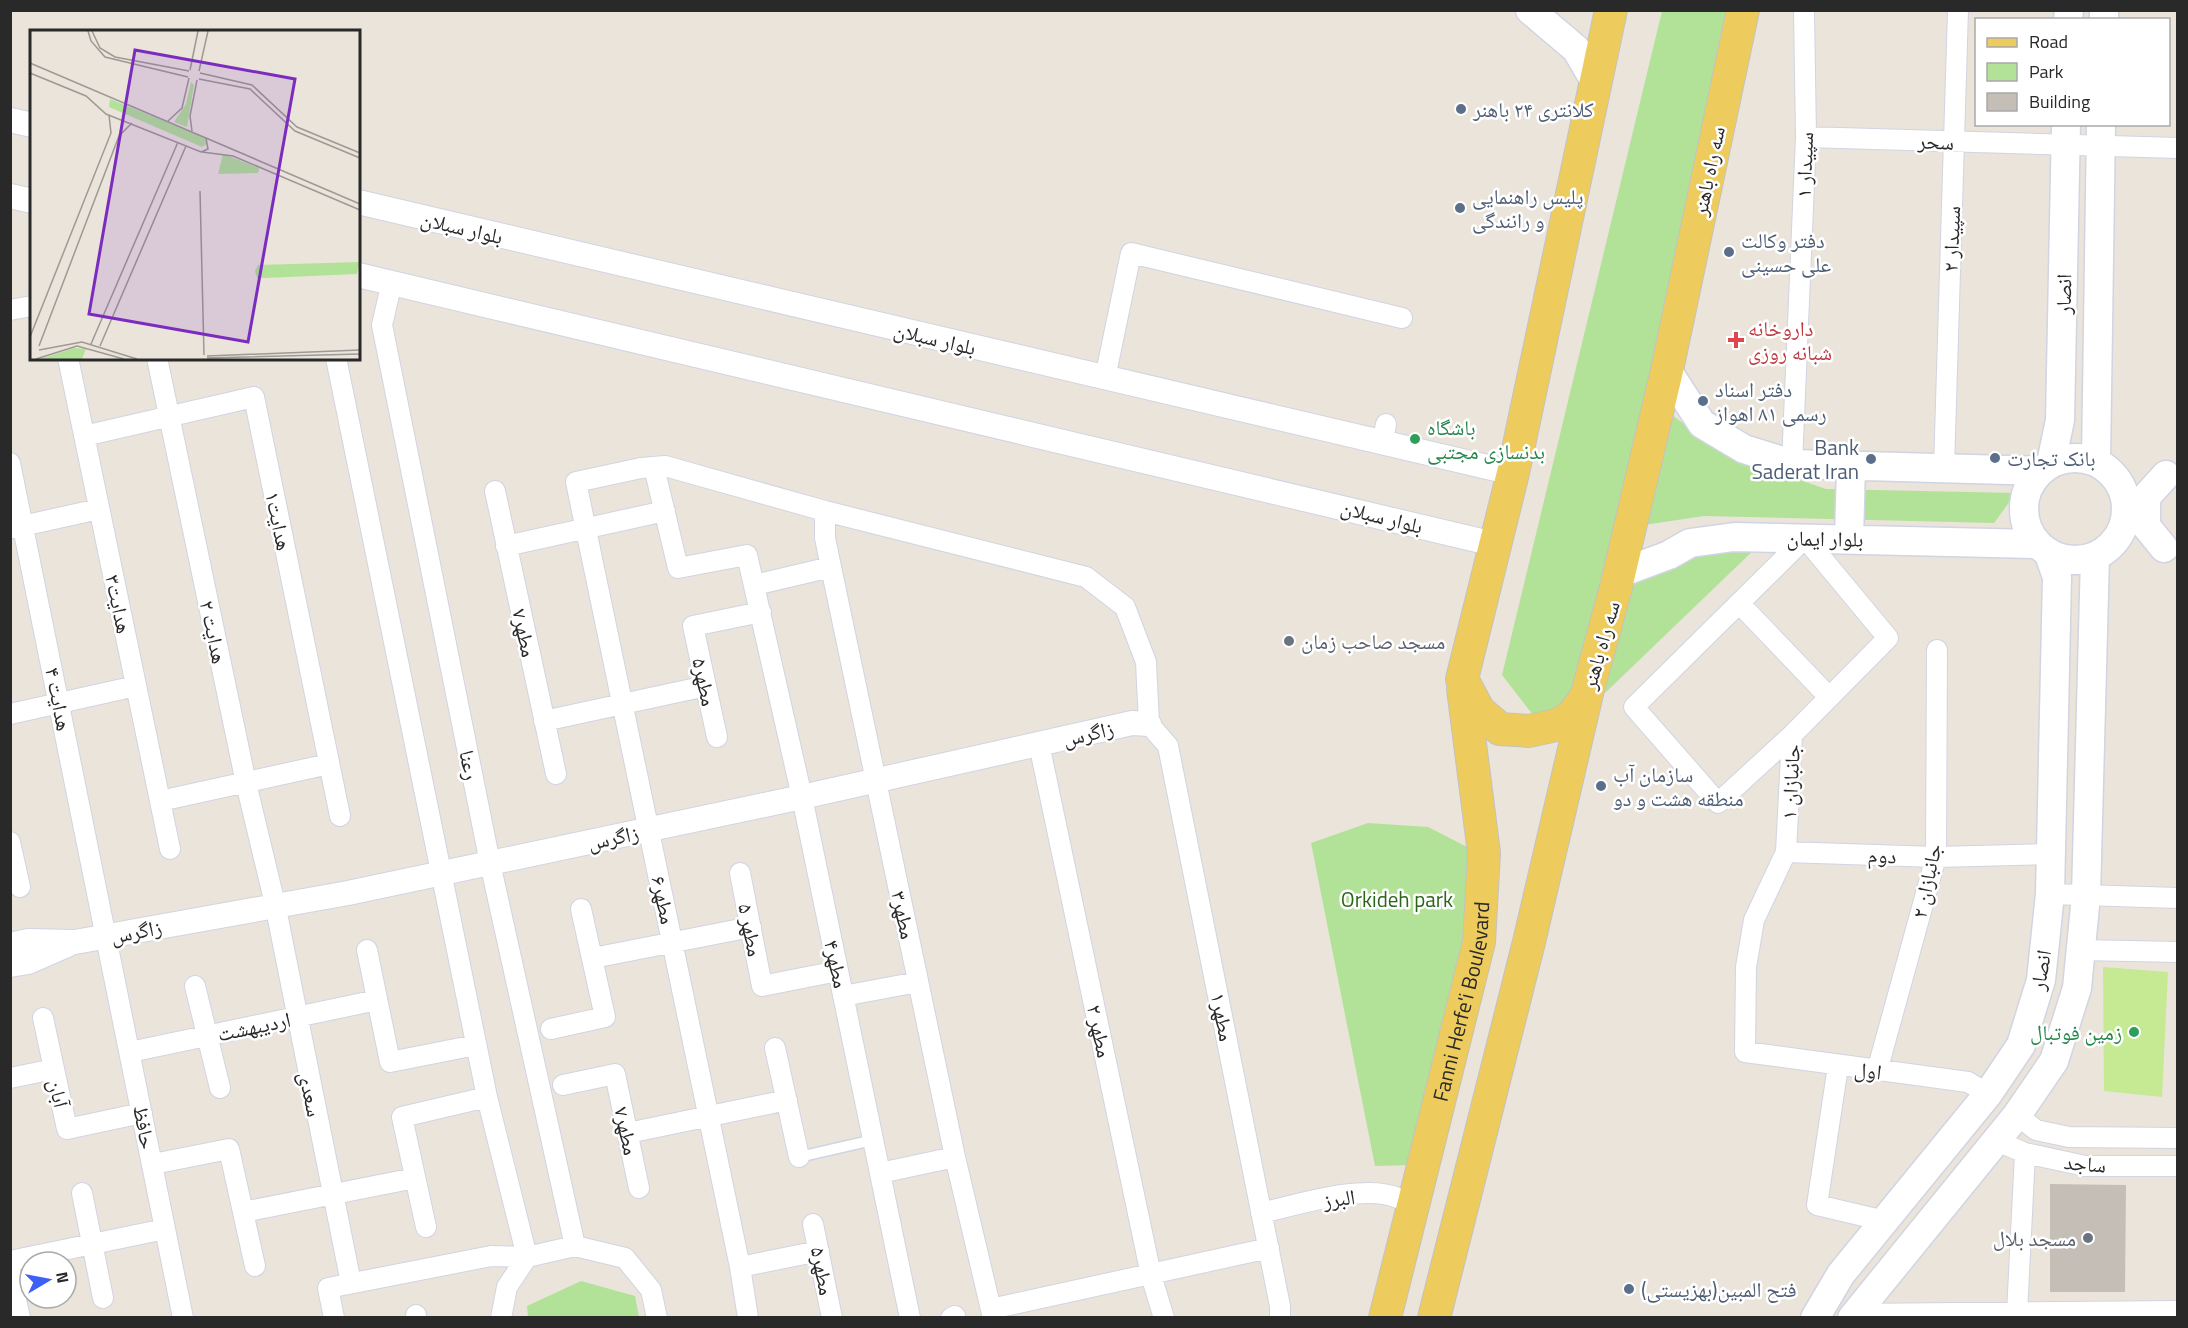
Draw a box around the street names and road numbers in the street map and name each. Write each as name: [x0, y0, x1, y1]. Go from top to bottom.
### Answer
street label: سه راه باهنر: [1683, 123, 1733, 220]
street label: سحر: [1916, 124, 1955, 158]
street label: سپیدار ۱: [1787, 131, 1821, 199]
street label: بلوار سبلان: [418, 202, 506, 252]
street label: سپیدار ۲: [1934, 205, 1968, 273]
street label: انصار: [2047, 273, 2079, 316]
street label: بلوار سبلان: [891, 313, 979, 363]
street label: هدایت۱: [257, 489, 301, 553]
street label: بلوار سبلان: [1338, 490, 1426, 542]
street label: بلوار ایمان: [1786, 521, 1864, 555]
street label: هدایت۳: [97, 572, 141, 636]
street label: هدایت ۲: [192, 597, 236, 667]
street label: سه راه باهنر: [1572, 597, 1628, 694]
street label: مطهر۷: [504, 606, 546, 660]
street label: مطهر۵: [684, 655, 726, 709]
street label: هدایت ۴: [37, 665, 81, 733]
street label: زاگرس: [1059, 712, 1117, 754]
street label: جانبازان ۱: [1772, 744, 1808, 820]
street label: رعنا: [451, 747, 489, 783]
street label: زاگرس: [584, 816, 642, 858]
street label: دوم: [1867, 839, 1897, 871]
street label: جانبازان ۲: [1903, 841, 1949, 921]
street label: مطهر۶: [643, 873, 685, 927]
street label: مطهر۳: [883, 888, 925, 942]
street label: مطهر ۵: [730, 901, 772, 959]
street label: Fanni Herfe'i Boulevard: [1424, 901, 1497, 1105]
street label: زاگرس: [108, 910, 164, 952]
street label: مطهر۴: [816, 937, 858, 991]
street label: انصار: [2021, 947, 2059, 994]
street label: مطهر۱: [1203, 990, 1243, 1044]
street label: مطهر ۲: [1079, 1002, 1121, 1060]
street label: اردیبهشت: [214, 1003, 294, 1049]
street label: اول: [1852, 1052, 1884, 1088]
street label: سعدی: [291, 1068, 331, 1120]
street label: آبان: [40, 1076, 78, 1111]
street label: حافظ: [125, 1102, 165, 1152]
street label: مطهر۷: [606, 1104, 648, 1158]
street label: ساجد: [2062, 1145, 2108, 1181]
street label: البرز: [1320, 1180, 1357, 1216]
street label: مطهر۵: [803, 1244, 843, 1298]

